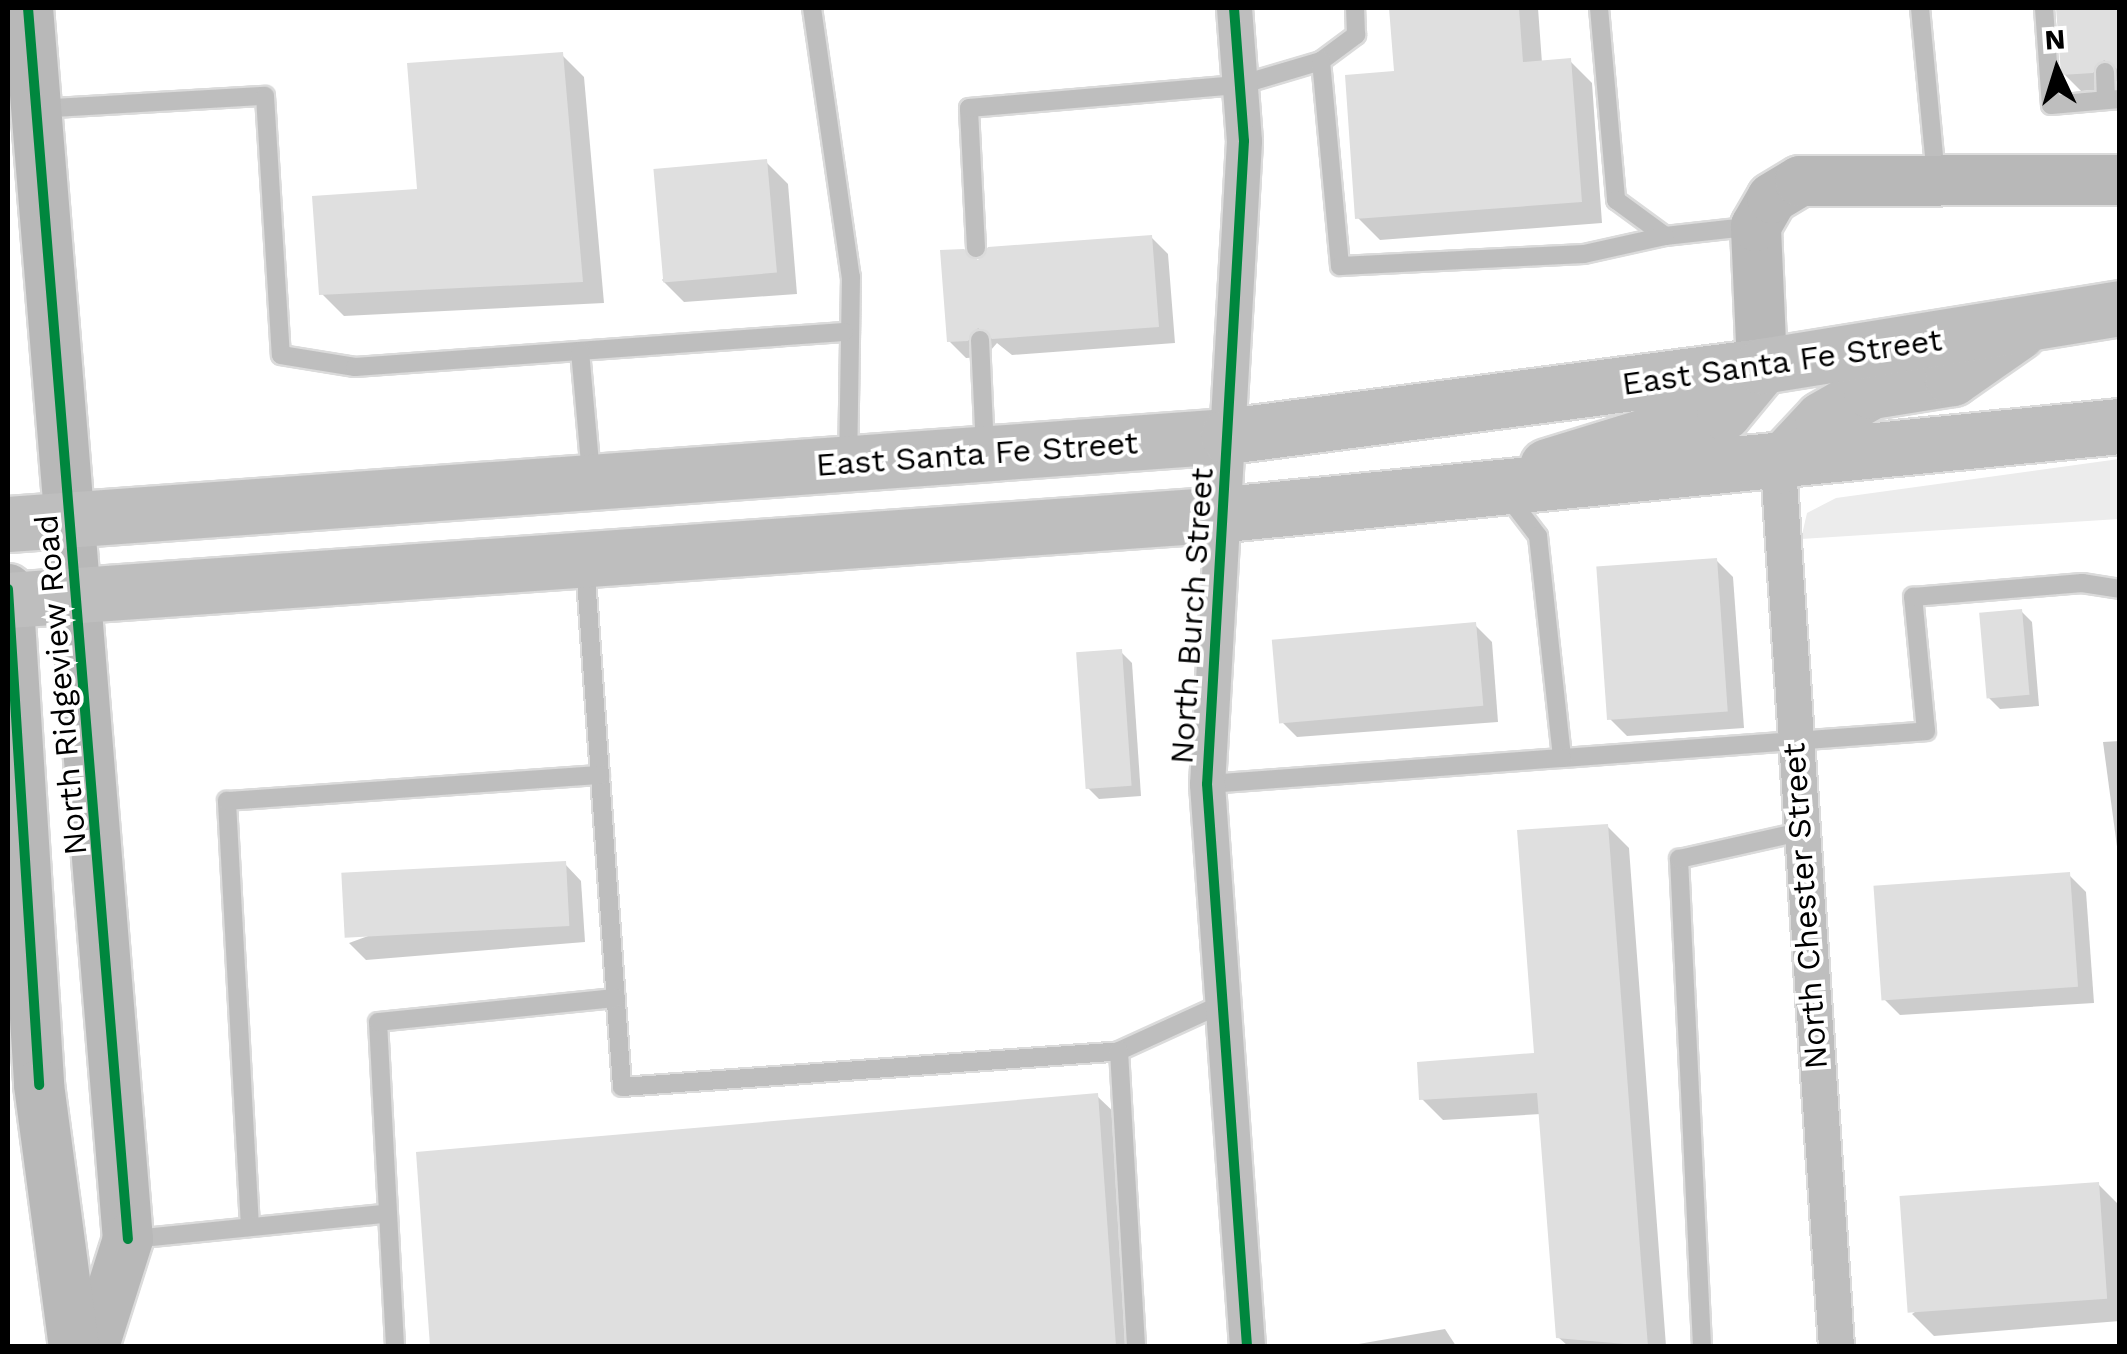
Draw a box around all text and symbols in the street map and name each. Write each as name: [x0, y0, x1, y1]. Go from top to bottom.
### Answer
north arrow: [2007, 20, 2107, 120]
text: N: [2043, 22, 2066, 57]
street label: East Santa Fe Street: [1619, 320, 1945, 404]
street label: East Santa Fe Street: [814, 424, 1140, 484]
street label: North Burch Street: [1162, 467, 1222, 765]
street label: North Ridgeview Road: [27, 513, 95, 857]
street label: North Chester Street: [1774, 741, 1836, 1071]

